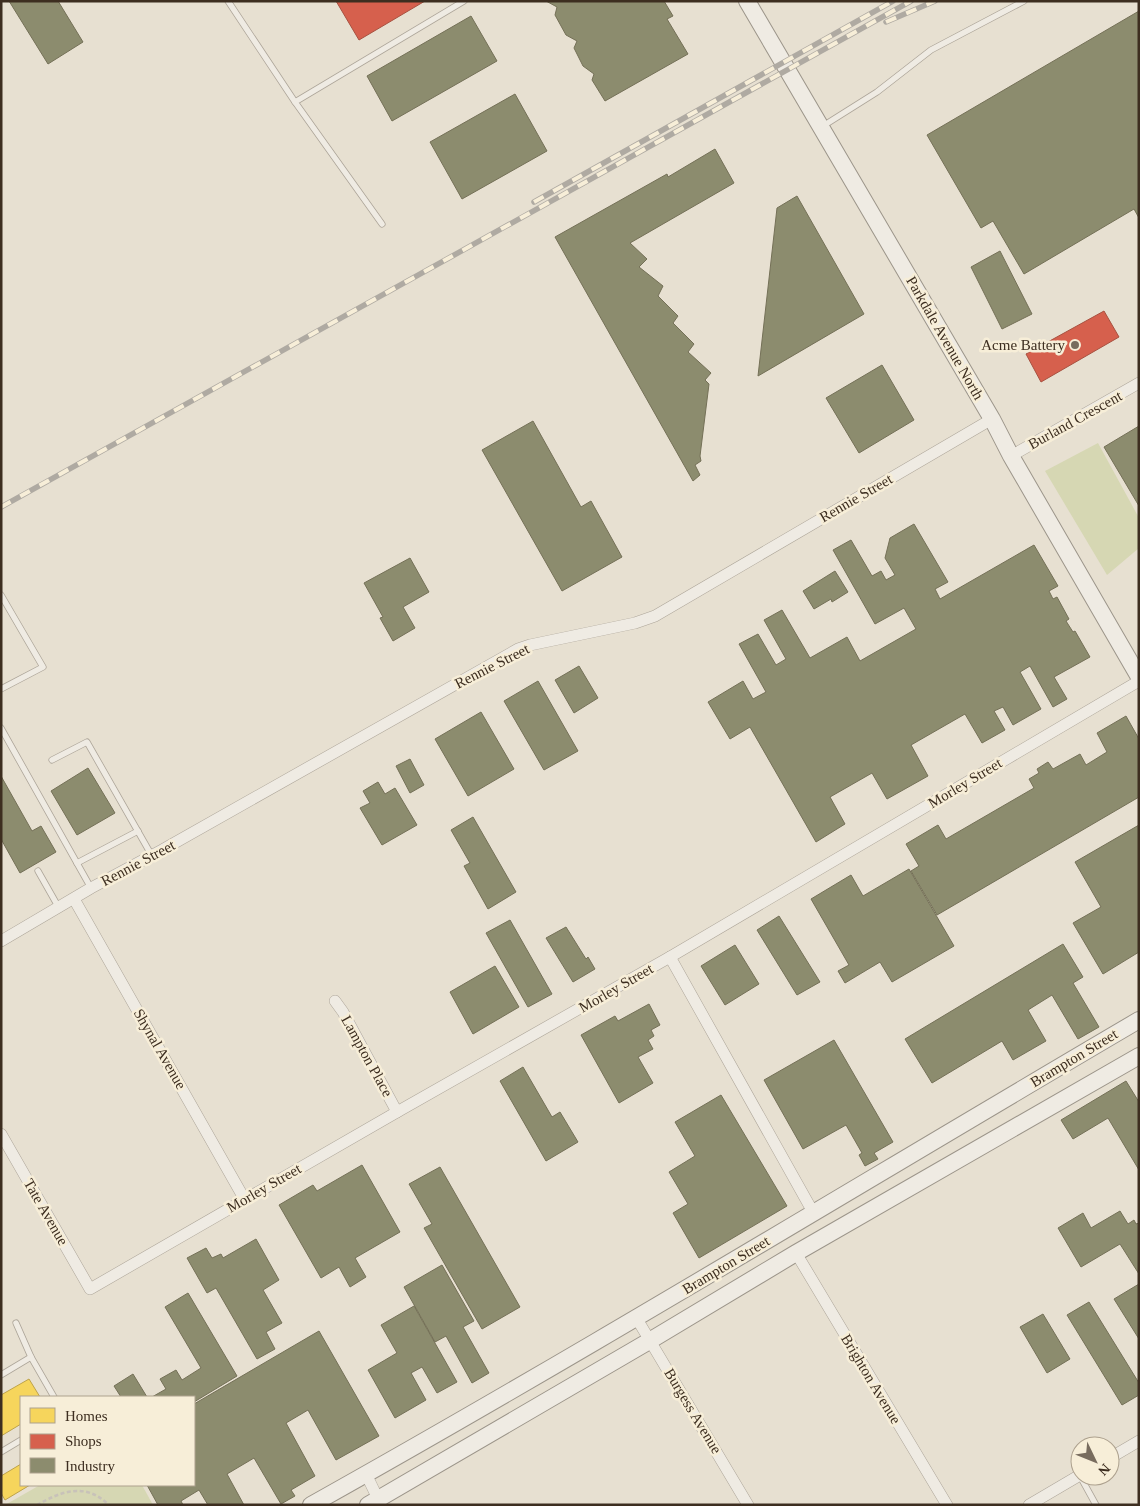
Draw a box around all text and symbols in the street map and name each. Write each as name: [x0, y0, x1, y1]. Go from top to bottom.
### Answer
street label: Parkdale Avenue North: [903, 274, 987, 403]
place label: Acme Battery: [981, 337, 1065, 353]
marker: Acme Battery: [1069, 339, 1081, 351]
street label: Burland Crescent: [1025, 387, 1125, 452]
street label: Rennie Street: [817, 470, 896, 525]
street label: Rennie Street: [452, 640, 533, 692]
street label: Morley Street: [925, 754, 1005, 811]
street label: Rennie Street: [98, 836, 178, 889]
street label: Morley Street: [576, 960, 657, 1016]
street label: Shynal Avenue: [131, 1006, 190, 1092]
street label: Lampton Place: [338, 1013, 396, 1100]
street label: Brampton Street: [1028, 1025, 1121, 1090]
street label: Morley Street: [224, 1160, 305, 1216]
street label: Tate Avenue: [21, 1176, 72, 1248]
street label: Brampton Street: [680, 1232, 773, 1297]
street label: Brighton Avenue: [838, 1331, 904, 1427]
street label: Burgess Avenue: [661, 1366, 725, 1457]
legend: [20, 1396, 195, 1486]
text: Homes: [65, 1408, 108, 1424]
text: Shops: [65, 1433, 102, 1449]
north arrow: [1070, 1436, 1120, 1486]
text: Industry: [65, 1458, 115, 1474]
text: N: [1095, 1461, 1113, 1478]

